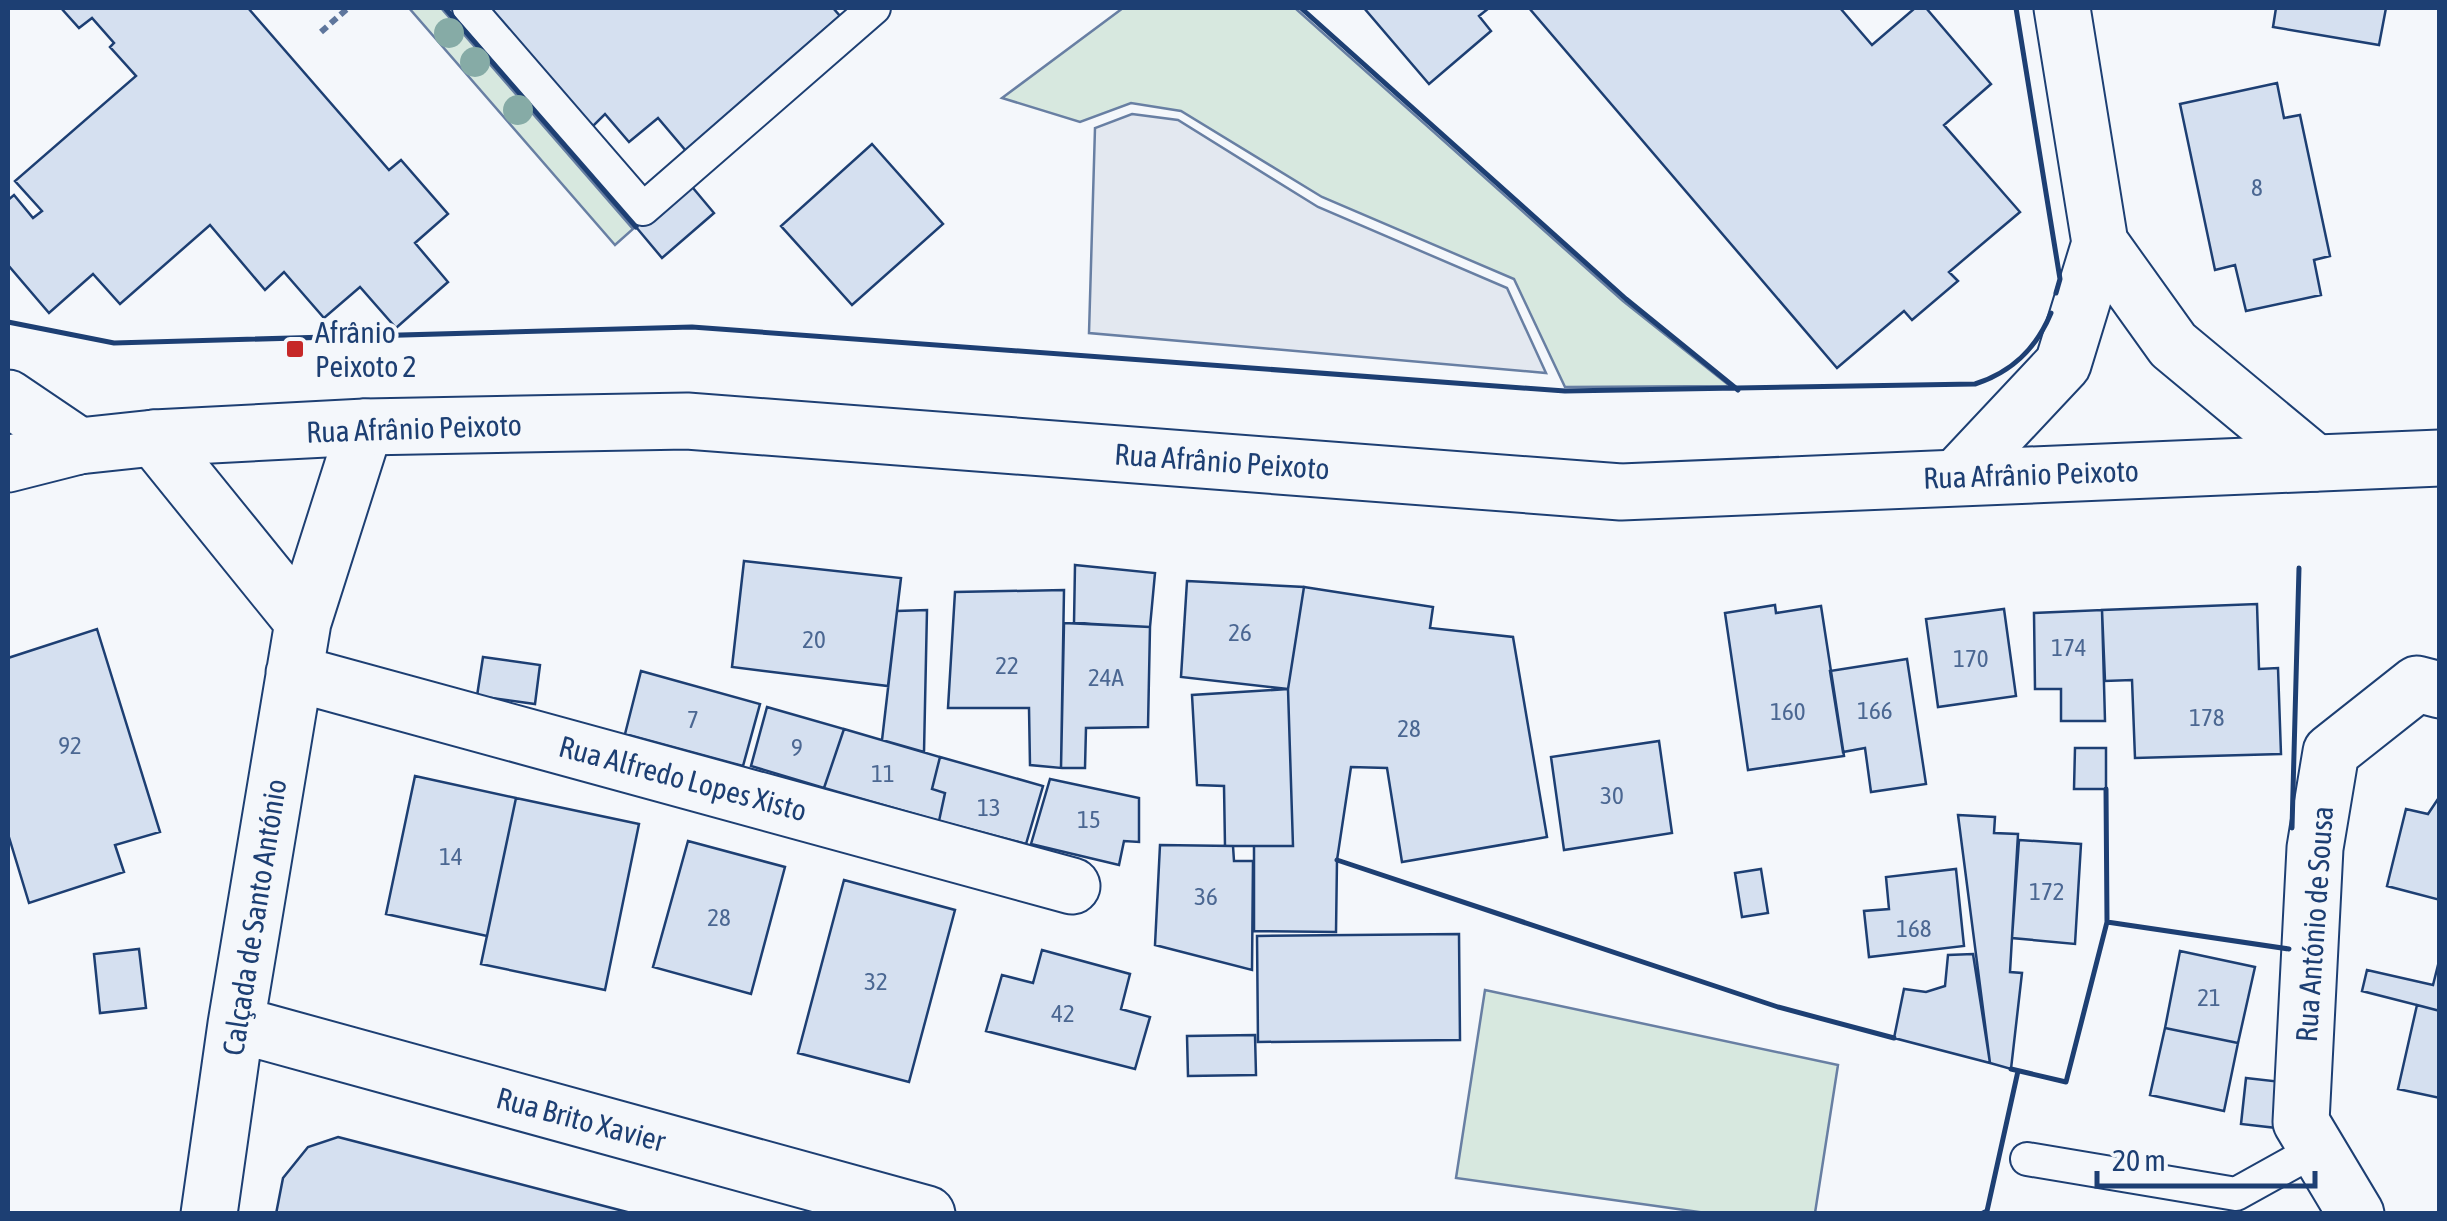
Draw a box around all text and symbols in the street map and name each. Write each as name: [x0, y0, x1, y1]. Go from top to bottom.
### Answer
house number: 8: [2251, 173, 2263, 201]
place label: Afrânio Peixoto 2: [315, 315, 417, 383]
marker: Afrânio Peixoto 2: [284, 338, 306, 360]
street label: Rua Afrânio Peixoto: [306, 407, 522, 449]
street label: Rua Afrânio Peixoto: [1113, 437, 1331, 485]
street label: Rua Afrânio Peixoto: [1923, 453, 2139, 495]
house number: 26: [1228, 618, 1252, 646]
house number: 20: [802, 625, 826, 653]
house number: 174: [2051, 633, 2087, 661]
house number: 170: [1953, 644, 1989, 672]
house number: 22: [995, 651, 1019, 679]
house number: 24A: [1088, 663, 1125, 691]
house number: 166: [1857, 696, 1893, 724]
house number: 160: [1770, 697, 1806, 725]
house number: 178: [2189, 703, 2225, 731]
house number: 7: [687, 705, 699, 733]
house number: 28: [1397, 714, 1421, 742]
street label: Rua Alfredo Lopes Xisto: [555, 729, 811, 827]
house number: 92: [58, 731, 82, 759]
house number: 9: [791, 733, 803, 761]
house number: 11: [871, 759, 895, 787]
street label: Calçada de Santo António: [215, 776, 293, 1058]
house number: 30: [1600, 781, 1624, 809]
house number: 13: [977, 793, 1001, 821]
house number: 15: [1077, 805, 1101, 833]
street label: Rua António de Sousa: [2289, 805, 2339, 1043]
house number: 14: [439, 842, 463, 870]
house number: 172: [2029, 877, 2065, 905]
house number: 36: [1194, 882, 1218, 910]
house number: 28: [707, 903, 731, 931]
house number: 168: [1896, 914, 1932, 942]
house number: 32: [864, 967, 888, 995]
house number: 21: [2197, 983, 2221, 1011]
house number: 42: [1051, 999, 1075, 1027]
street label: Rua Brito Xavier: [493, 1080, 670, 1158]
scale bar: [2097, 1126, 2314, 1188]
text: 20 m: [2112, 1143, 2166, 1177]

